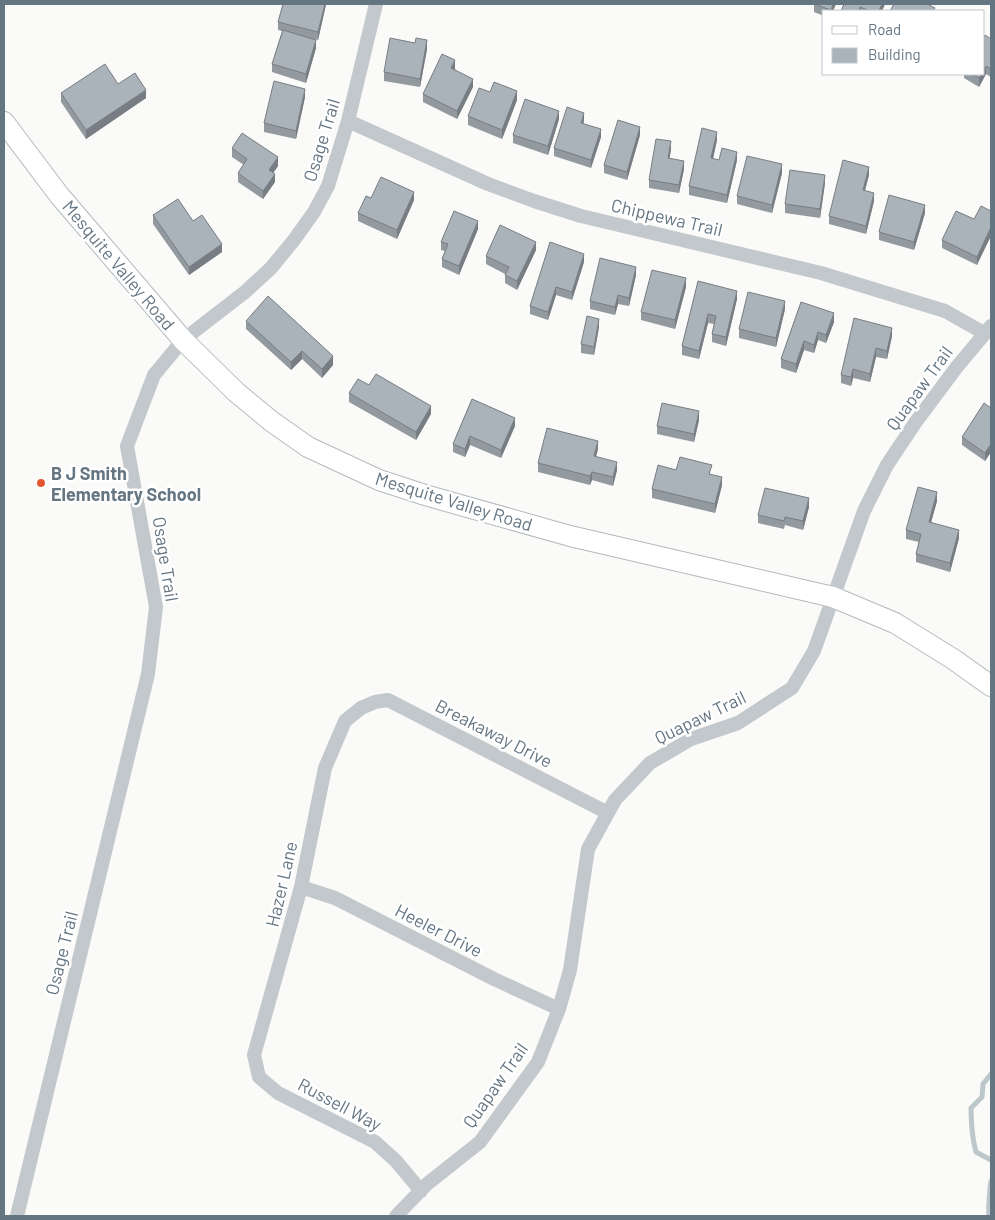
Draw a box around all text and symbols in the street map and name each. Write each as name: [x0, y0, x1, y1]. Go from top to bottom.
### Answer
legend: [822, 10, 985, 75]
text: Road: [868, 20, 901, 38]
text: Building: [868, 45, 921, 63]
street label: Osage Trail: [298, 96, 344, 184]
street label: Chippewa Trail: [609, 194, 725, 240]
street label: Mesquite Valley Road: [58, 196, 180, 334]
street label: Quapaw Trail: [881, 342, 957, 434]
place label: B J Smith Elementary School: [51, 462, 201, 505]
street label: Mesquite Valley Road: [373, 467, 535, 535]
marker: B J Smith Elementary School: [35, 477, 47, 489]
street label: Osage Trail: [148, 515, 184, 603]
street label: Quapaw Trail: [651, 686, 749, 748]
street label: Breakaway Drive: [432, 694, 556, 772]
street label: Hazer Lane: [260, 839, 302, 929]
street label: Heeler Drive: [392, 899, 486, 961]
street label: Osage Trail: [40, 909, 82, 997]
street label: Quapaw Trail: [458, 1038, 532, 1132]
street label: Russell Way: [294, 1073, 386, 1135]

